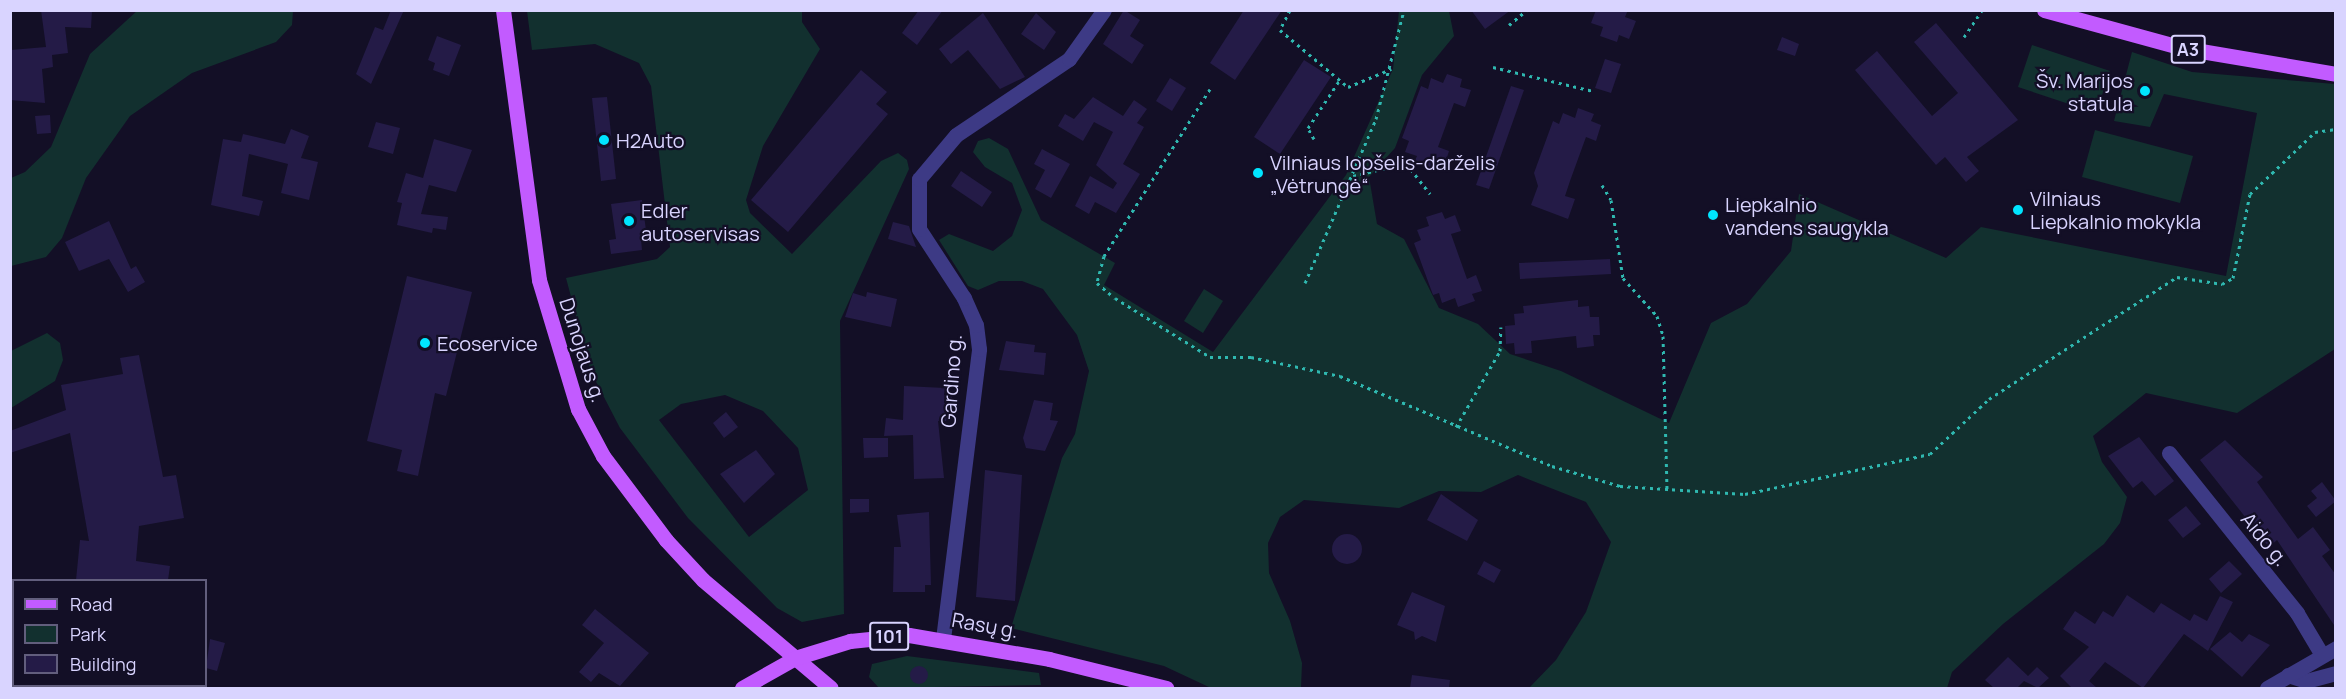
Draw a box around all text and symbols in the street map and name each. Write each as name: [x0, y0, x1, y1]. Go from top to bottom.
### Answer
road number: A3: [2170, 34, 2206, 64]
place label: Šv. Marijos statula: [2036, 68, 2133, 115]
marker: Šv. Marijos statula: [2138, 84, 2152, 98]
place label: H2Auto: [616, 128, 685, 152]
marker: H2Auto: [597, 133, 611, 147]
place label: Vilniaus lopšelis-darželis „Vėtrungė“: [1270, 150, 1495, 197]
marker: Vilniaus lopšelis-darželis „Vėtrungė“: [1251, 166, 1265, 180]
place label: Vilniaus Liepkalnio mokykla: [2030, 186, 2201, 233]
place label: Liepkalnio vandens saugykla: [1725, 192, 1889, 239]
place label: Edler autoservisas: [641, 198, 760, 245]
marker: Vilniaus Liepkalnio mokykla: [2011, 203, 2025, 217]
marker: Liepkalnio vandens saugykla: [1706, 208, 1720, 222]
marker: Edler autoservisas: [622, 214, 636, 228]
street label: Dunojaus g.: [555, 295, 611, 405]
place label: Ecoservice: [437, 331, 538, 355]
street label: Gardino g.: [936, 334, 966, 428]
marker: Ecoservice: [418, 336, 432, 350]
street label: Aido g.: [2236, 507, 2294, 571]
legend: [12, 579, 207, 687]
text: Road: [70, 592, 113, 616]
street label: Rasų g.: [950, 607, 1020, 643]
road number: 101: [868, 621, 910, 651]
text: Park: [70, 622, 106, 646]
text: Building: [70, 652, 136, 676]

